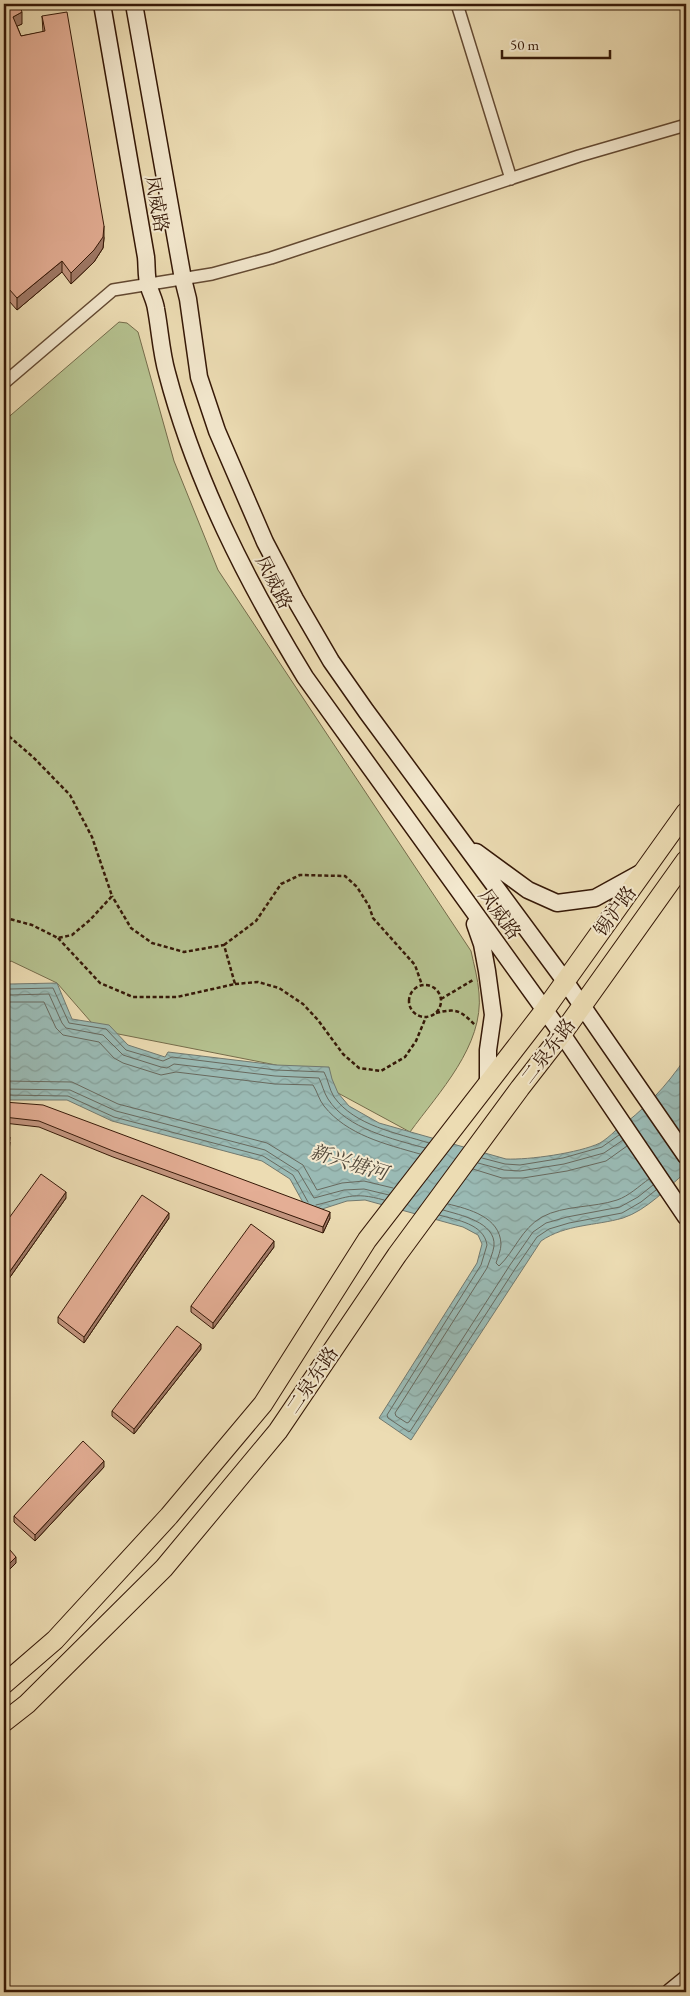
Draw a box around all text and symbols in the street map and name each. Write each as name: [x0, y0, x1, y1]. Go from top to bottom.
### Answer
scale bar: [502, 28, 610, 60]
text: 50 m: [510, 35, 539, 54]
street label: 凤威路: [140, 174, 174, 234]
street label: 凤威路: [250, 551, 298, 613]
street label: 锡沪路: [588, 881, 642, 941]
street label: 凤威路: [473, 884, 527, 944]
street label: 二泉东路: [515, 1013, 581, 1089]
water label: 新兴塘河: [307, 1138, 394, 1187]
street label: 二泉东路: [280, 1342, 344, 1418]

